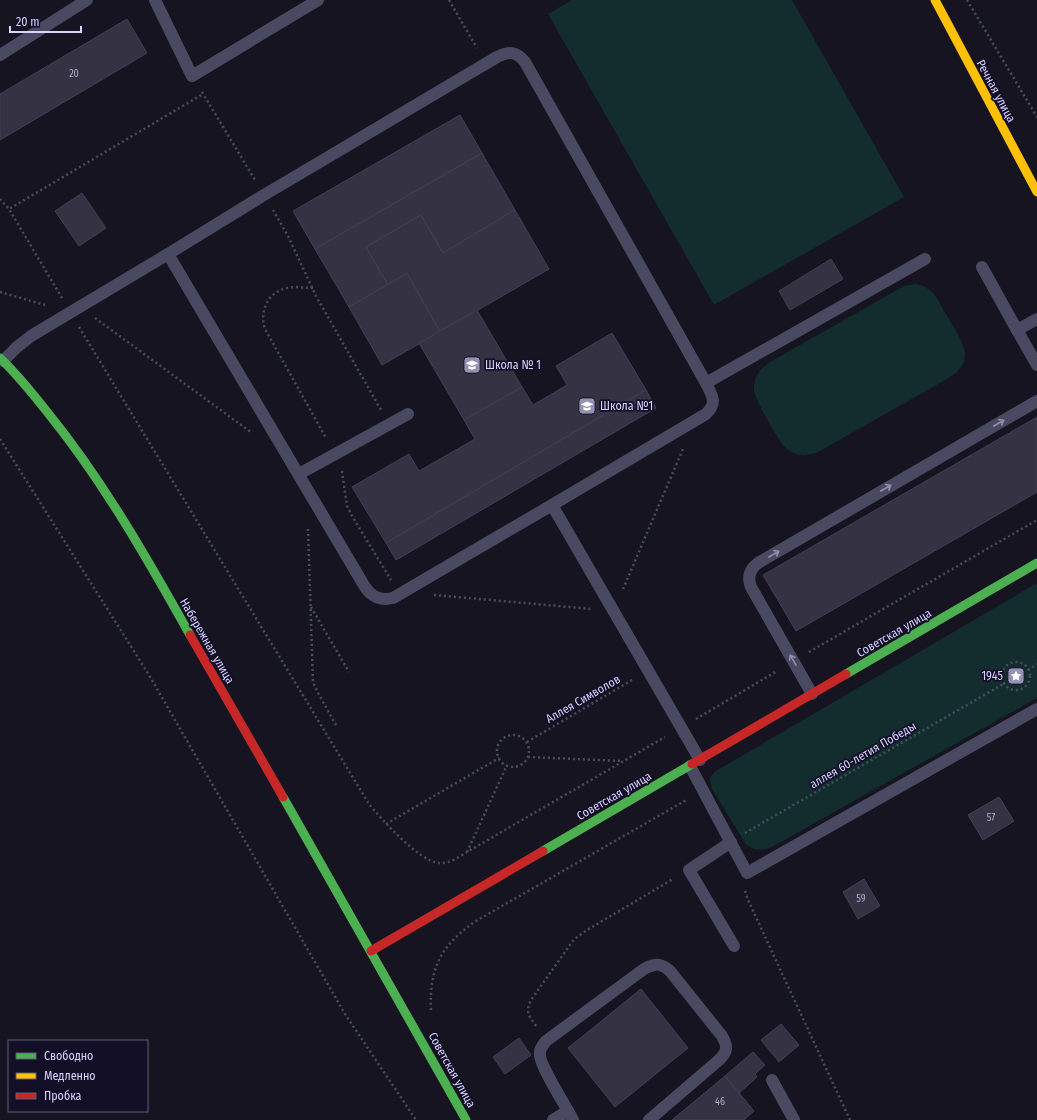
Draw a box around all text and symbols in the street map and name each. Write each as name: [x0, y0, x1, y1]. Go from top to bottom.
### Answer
scale bar: [10, 8, 81, 34]
text: 20 m: [16, 15, 40, 29]
street label: Речная улица: [974, 57, 1018, 125]
house number: 20: [69, 68, 79, 80]
school or university icon: Школа № 1: [462, 355, 482, 375]
place label: Школа № 1: [485, 358, 541, 372]
school or university icon: Школа №1: [577, 396, 597, 416]
place label: Школа №1: [600, 399, 653, 413]
one-way arrow: [993, 419, 1005, 427]
one-way arrow: [880, 484, 892, 492]
one-way arrow: [768, 549, 780, 557]
street label: Набережная улица: [177, 596, 237, 686]
street label: Советская улица: [854, 606, 934, 660]
one-way arrow: [788, 654, 796, 666]
place icon: 1945: [1006, 666, 1026, 686]
place label: 1945: [981, 669, 1003, 683]
street label: Аллея Символов: [543, 672, 623, 726]
street label: аллея 60-летия Победы: [807, 719, 919, 791]
street label: Советская улица: [574, 769, 654, 823]
house number: 57: [987, 812, 995, 824]
house number: 59: [856, 893, 866, 905]
street label: Советская улица: [426, 1030, 478, 1110]
legend: [8, 1040, 148, 1112]
text: Свободно: [44, 1049, 93, 1063]
text: Медленно: [44, 1069, 96, 1083]
text: Пробка: [44, 1089, 82, 1103]
house number: 46: [715, 1096, 725, 1108]

